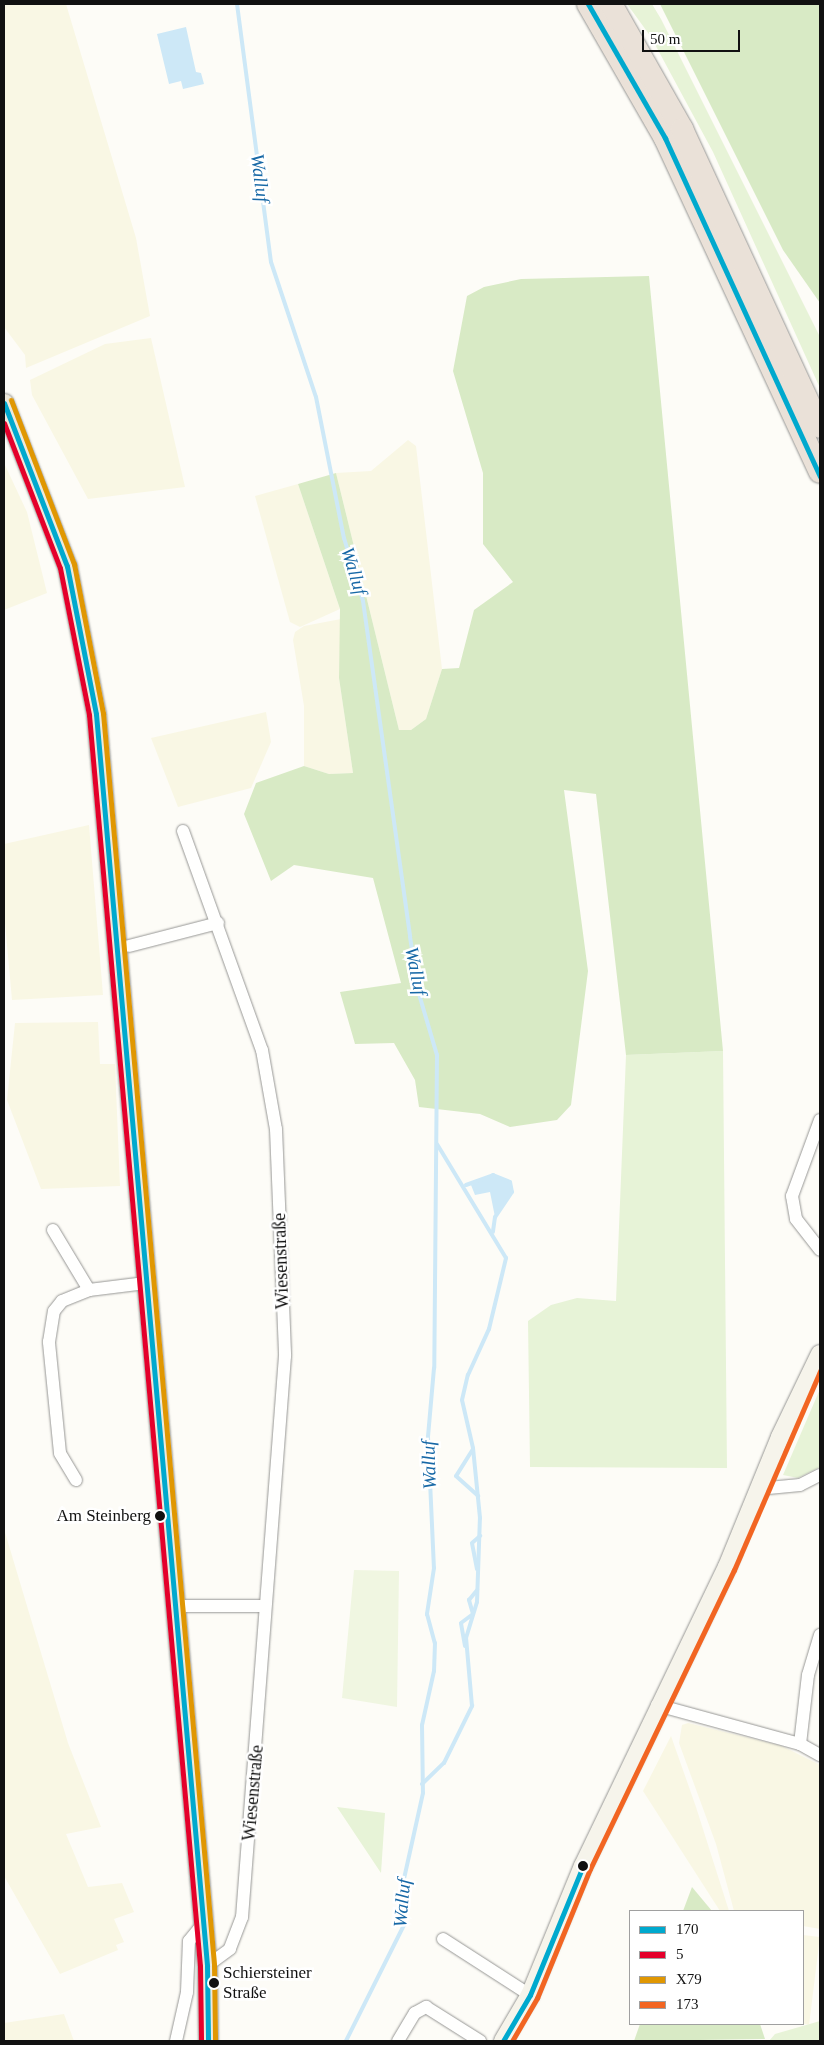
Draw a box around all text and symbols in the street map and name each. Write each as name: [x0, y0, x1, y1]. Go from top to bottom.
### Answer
scale bar: [644, 20, 742, 52]
text: 50 m: [650, 31, 680, 47]
water label: Walluf: [246, 152, 274, 204]
water label: Walluf: [336, 544, 372, 598]
water label: Walluf: [400, 945, 432, 997]
street label: Wiesenstraße: [269, 1213, 293, 1309]
water label: Walluf: [417, 1440, 441, 1490]
place label: Am Steinberg: [56, 1506, 151, 1526]
marker: Am Steinberg: [155, 1511, 165, 1521]
street label: Wiesenstraße: [238, 1744, 268, 1842]
unlabelled marker: [578, 1861, 588, 1871]
water label: Walluf: [389, 1878, 415, 1928]
legend: [629, 1910, 804, 2025]
text: 170: [676, 1921, 699, 1937]
text: 5: [676, 1946, 684, 1962]
place label: Schiersteiner Straße: [223, 1963, 312, 2003]
text: X79: [676, 1971, 702, 1987]
marker: Schiersteiner Straße: [209, 1978, 219, 1988]
text: 173: [676, 1996, 699, 2012]

